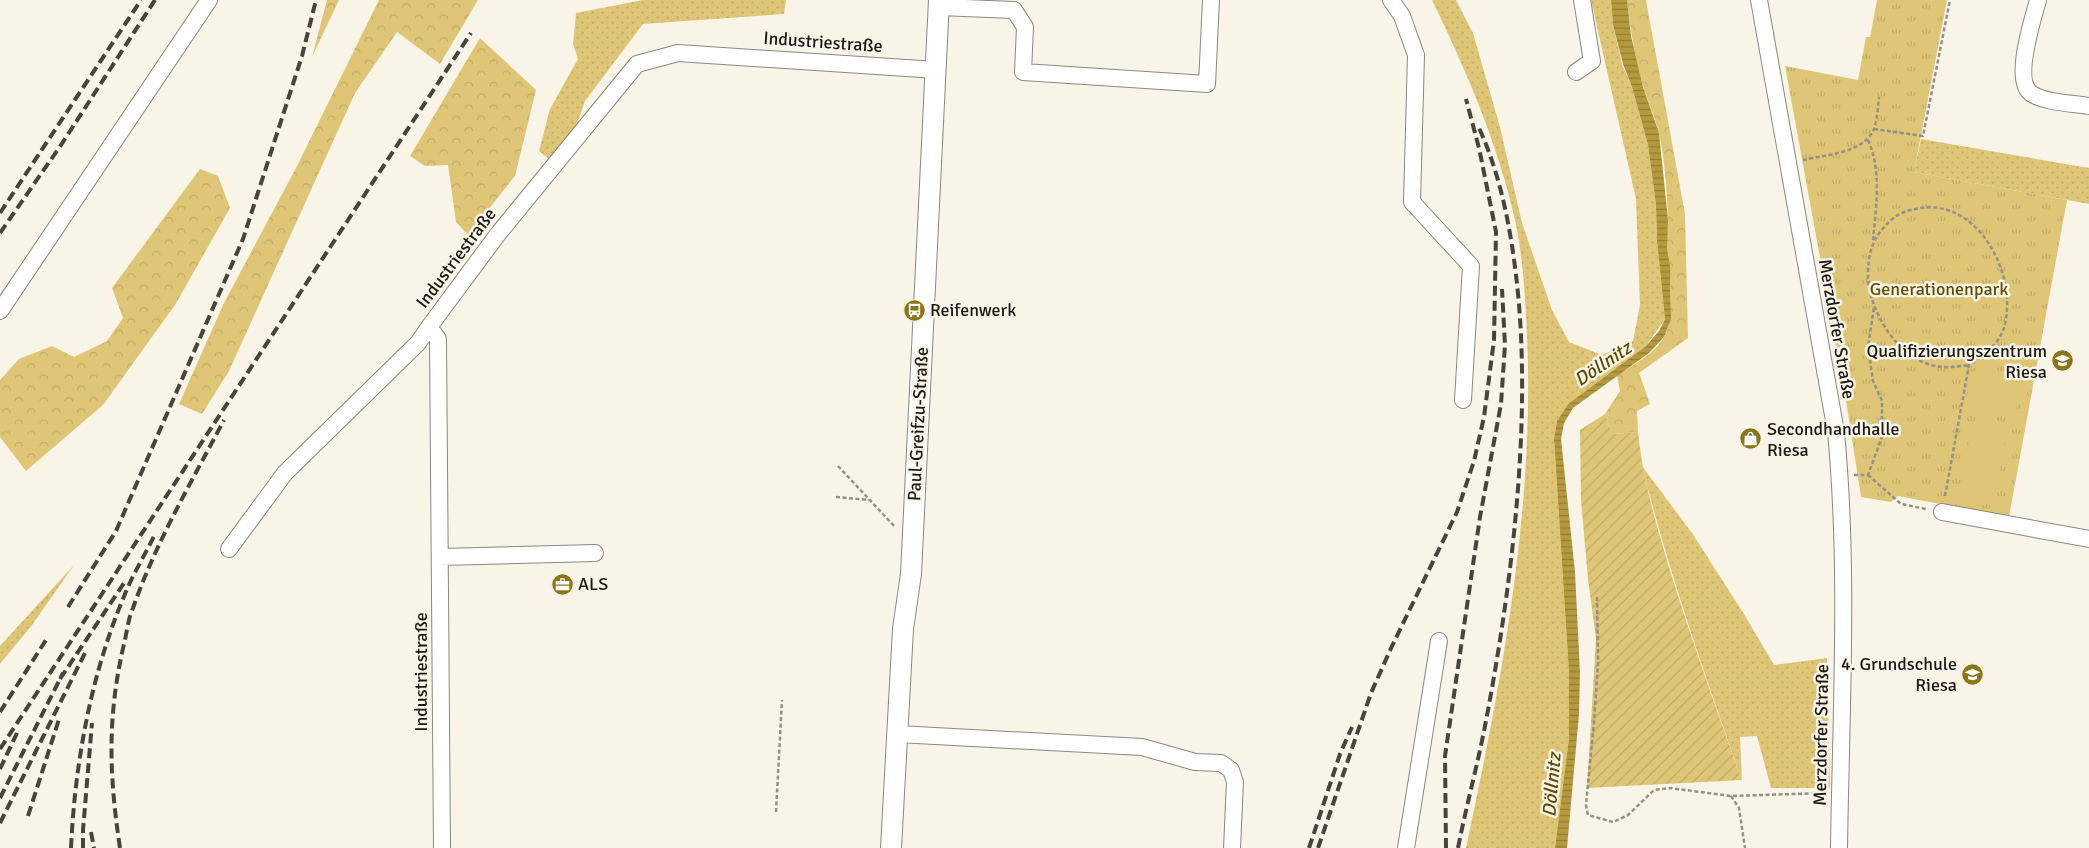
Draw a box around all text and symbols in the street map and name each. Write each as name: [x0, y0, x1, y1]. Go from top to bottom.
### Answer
street label: Industriestraße: [763, 27, 883, 57]
street label: Industriestraße: [411, 204, 501, 312]
street label: Merzdorfer Straße: [1814, 257, 1860, 401]
park label: Generationenpark: [1870, 278, 2008, 300]
bus stop icon: Reifenwerk: [902, 298, 926, 322]
place label: Reifenwerk: [930, 299, 1016, 321]
water label: Döllnitz: [1570, 335, 1637, 392]
place label: Qualifizierungszentrum Riesa: [1867, 340, 2047, 383]
street label: Paul-Greifzu-Straße: [903, 346, 933, 502]
school or university icon: Qualifizierungszentrum Riesa: [2051, 349, 2075, 373]
place label: Secondhandhalle Riesa: [1767, 418, 1900, 461]
shop icon: Secondhandhalle Riesa: [1739, 427, 1763, 451]
office icon: ALS: [550, 572, 574, 596]
place label: ALS: [578, 573, 608, 595]
street label: Industriestraße: [410, 612, 432, 732]
place label: 4. Grundschule Riesa: [1841, 653, 1957, 696]
school or university icon: 4. Grundschule Riesa: [1961, 662, 1985, 686]
street label: Merzdorfer Straße: [1809, 664, 1833, 806]
water label: Döllnitz: [1537, 751, 1567, 818]

